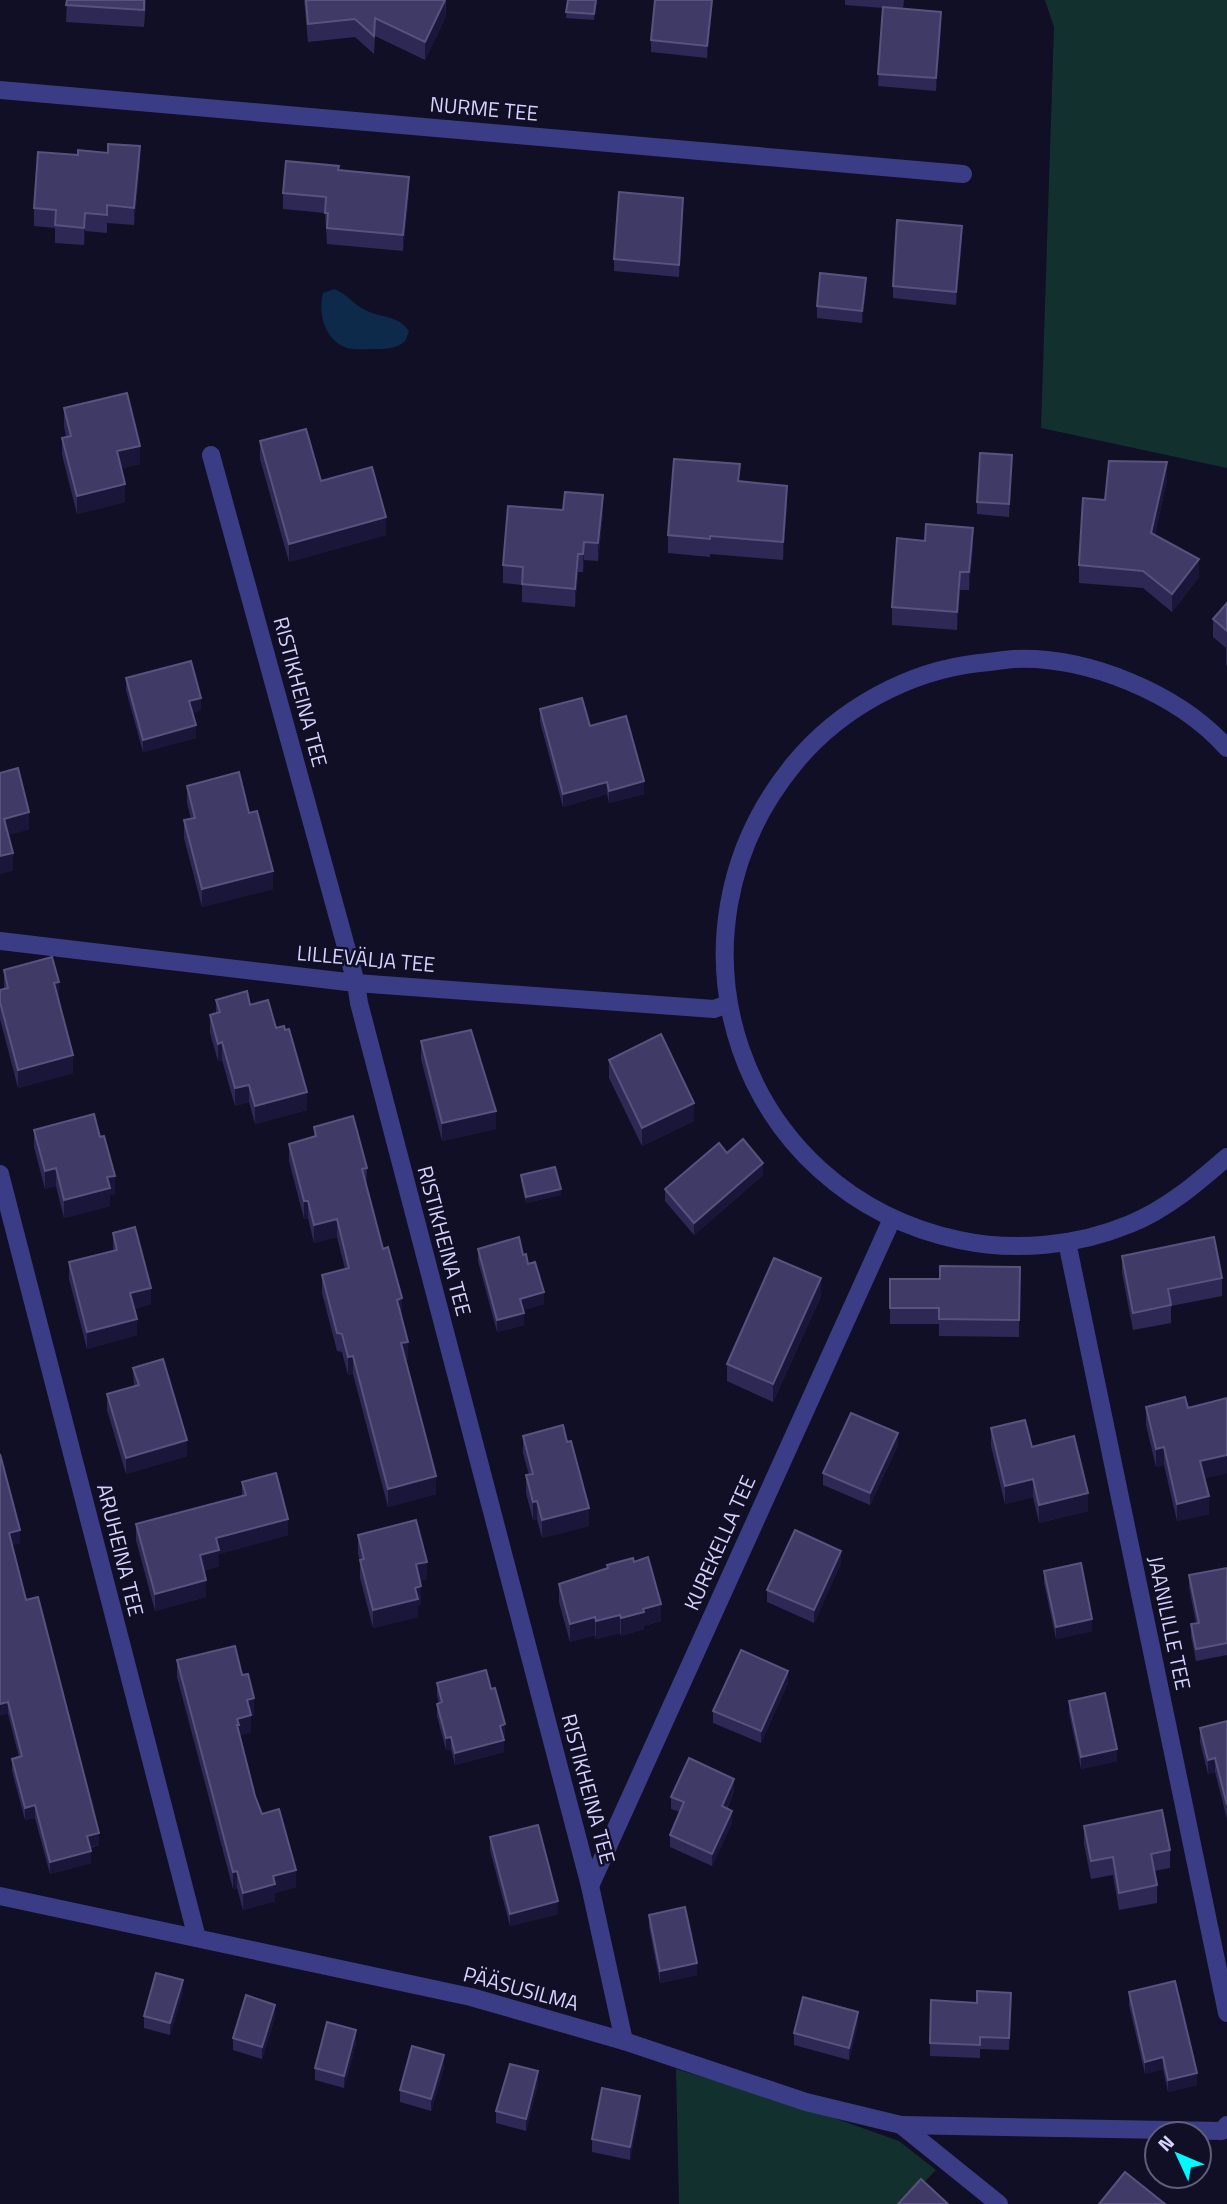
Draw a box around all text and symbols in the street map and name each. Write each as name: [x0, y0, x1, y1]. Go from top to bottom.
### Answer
street label: NURME TEE: [428, 87, 540, 129]
street label: RISTIKHEINA TEE: [266, 613, 336, 770]
street label: LILLEVÄLJA TEE: [296, 936, 437, 980]
street label: RISTIKHEINA TEE: [410, 1162, 480, 1319]
street label: KUREKELLA TEE: [675, 1470, 763, 1615]
street label: ARUHEINA TEE: [89, 1480, 153, 1619]
street label: JAANILILLE TEE: [1140, 1553, 1200, 1693]
street label: RISTIKHEINA TEE: [554, 1710, 624, 1867]
street label: PÄÄSUSILMA: [460, 1957, 583, 2019]
north arrow: [1143, 2120, 1213, 2190]
text: N: [1150, 2128, 1180, 2158]

